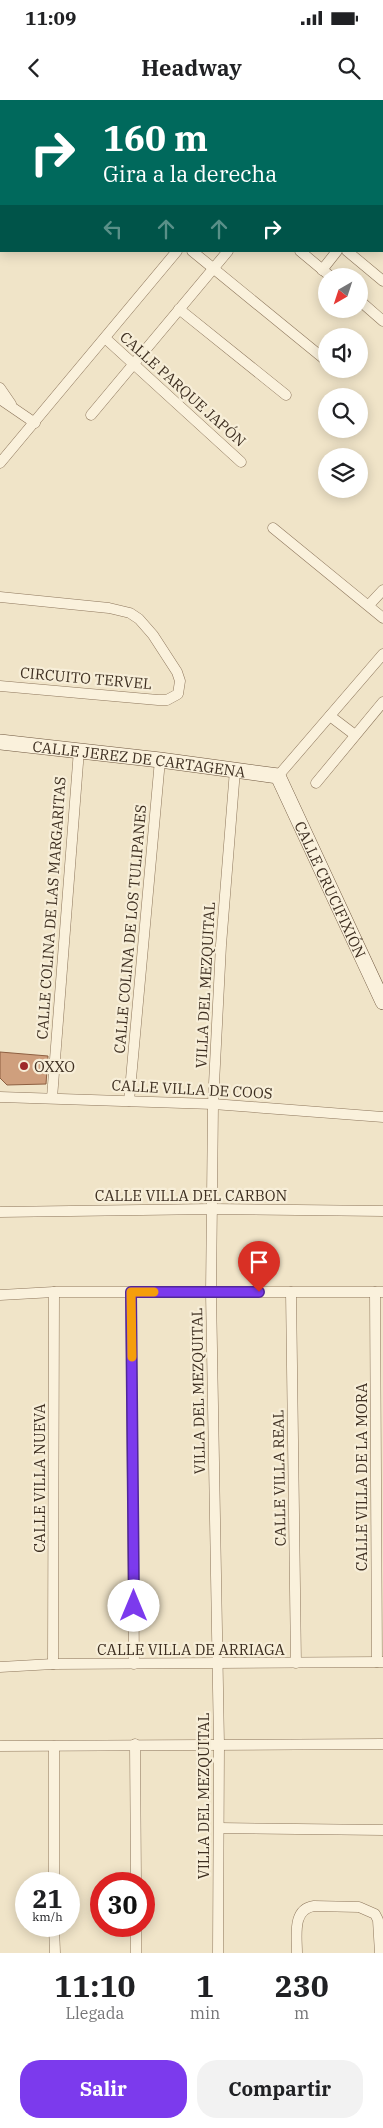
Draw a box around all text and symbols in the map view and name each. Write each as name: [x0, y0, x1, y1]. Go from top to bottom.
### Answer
text: 11:09: [25, 6, 76, 30]
text: Headway: [141, 53, 242, 82]
icon: back: [20, 54, 48, 82]
icon: search: [335, 54, 363, 82]
text: 160 m: [103, 115, 208, 161]
icon: right: [20, 120, 85, 185]
text: Gira a la derecha: [103, 159, 277, 188]
icon: left: [99, 215, 127, 243]
icon: ahead: [152, 215, 180, 243]
icon: ahead: [205, 215, 233, 243]
icon: right: [258, 215, 286, 243]
north arrow: [318, 268, 368, 318]
map controls: [318, 268, 368, 498]
street label: CALLE PARQUE JAPÓN: [116, 327, 250, 451]
button: sound: [318, 328, 368, 378]
button: search: [318, 388, 368, 438]
button: layers: [318, 448, 368, 498]
street label: CIRCUITO TERVEL: [19, 663, 153, 693]
street label: CALLE JEREZ DE CARTAGENA: [32, 736, 247, 781]
street label: CALLE COLINA DE LAS MARGARITAS: [32, 776, 70, 1040]
street label: CALLE COLINA DE LOS TULIPANES: [110, 804, 150, 1054]
street label: CALLE CRUCIFIXIÓN: [291, 818, 371, 961]
street label: VILLA DEL MEZQUITAL: [191, 901, 219, 1069]
place label: OXXO: [34, 1057, 75, 1076]
marker: OXXO: [18, 1060, 30, 1072]
street label: CALLE VILLA DE COOS: [111, 1075, 273, 1103]
street label: CALLE VILLA DEL CARBON: [95, 1186, 287, 1205]
pin: [238, 1241, 280, 1292]
icon: arrive: [245, 1248, 273, 1276]
street label: VILLA DEL MEZQUITAL: [187, 1307, 209, 1474]
street label: CALLE VILLA DE LA MORA: [352, 1382, 371, 1571]
street label: CALLE VILLA NUEVA: [30, 1403, 49, 1553]
street label: CALLE VILLA REAL: [268, 1410, 290, 1546]
position arrow: [107, 1579, 159, 1631]
street label: CALLE VILLA DE ARRIAGA: [97, 1640, 286, 1659]
street label: VILLA DEL MEZQUITAL: [194, 1713, 213, 1879]
speed limit sign: 30: [90, 1872, 155, 1937]
text: 21: [32, 1882, 63, 1915]
text: km/h: [32, 1909, 63, 1924]
text: 11:10: [54, 1966, 135, 2005]
text: 1: [196, 1966, 214, 2005]
text: 230: [275, 1966, 329, 2005]
text: Llegada: [66, 2003, 124, 2023]
text: min: [190, 2003, 220, 2023]
text: m: [294, 2003, 309, 2023]
button: Salir: [20, 2060, 187, 2118]
button: Compartir: [197, 2060, 363, 2118]

